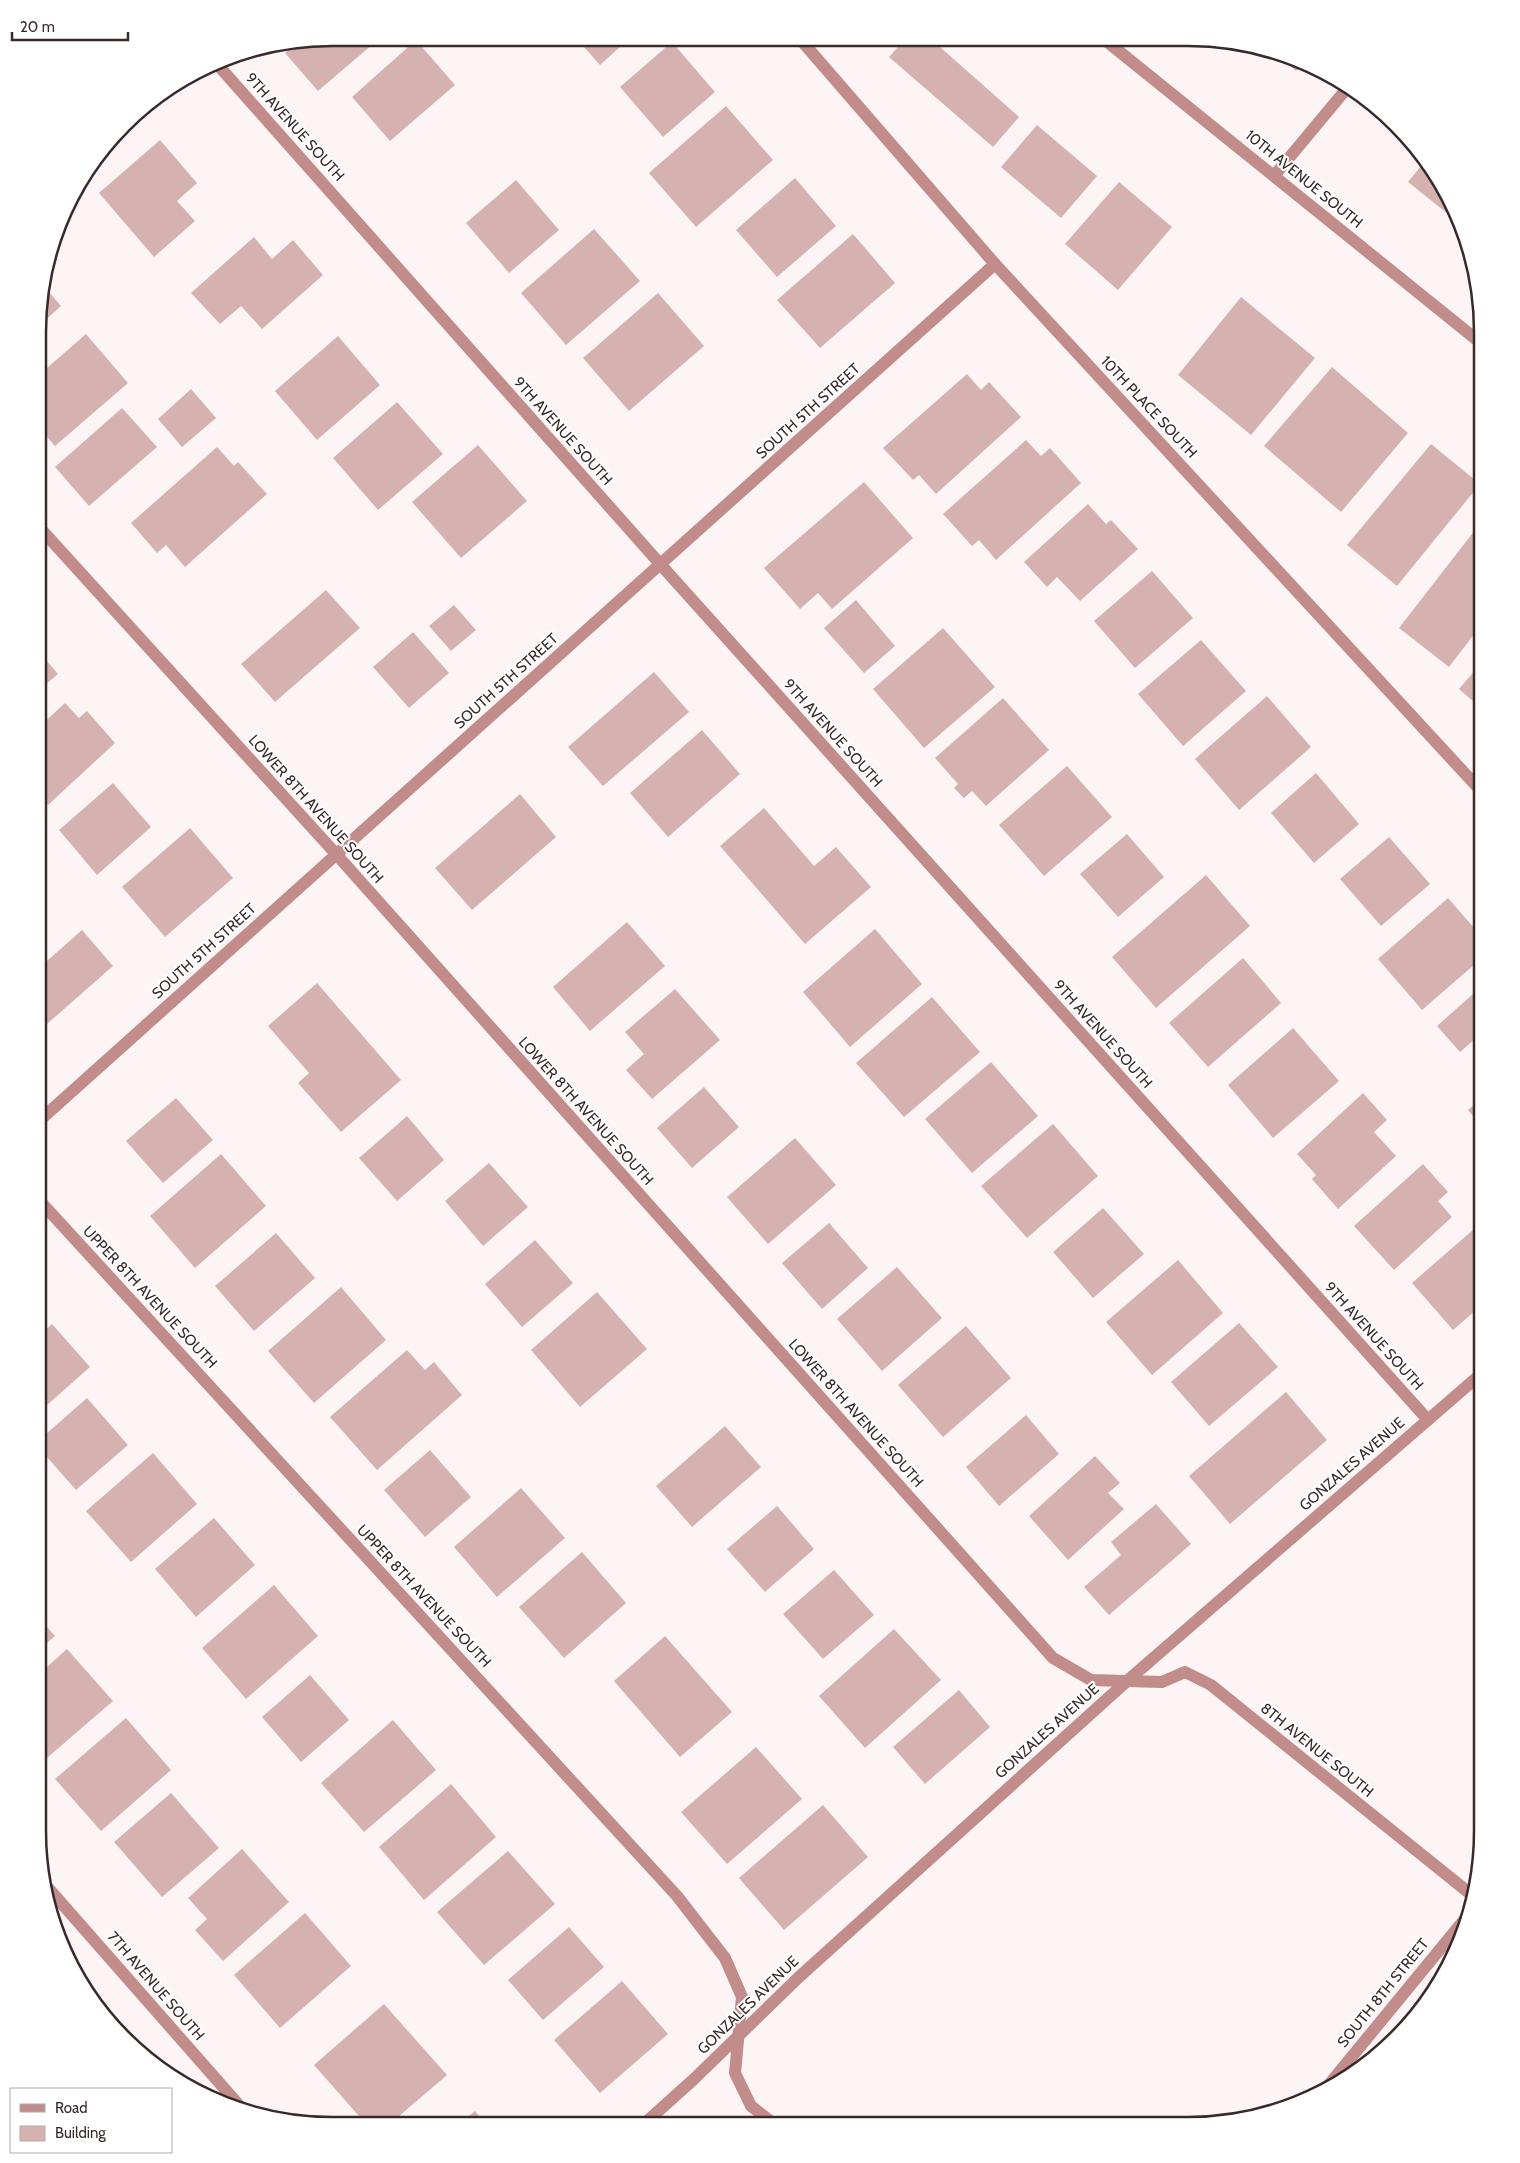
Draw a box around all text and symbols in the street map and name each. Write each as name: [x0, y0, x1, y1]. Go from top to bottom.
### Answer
scale bar: [12, 10, 129, 42]
text: 20 m: [20, 18, 55, 36]
street label: 9TH AVENUE SOUTH: [242, 69, 348, 185]
street label: 10TH AVENUE SOUTH: [1242, 126, 1366, 232]
street label: 10TH PLACE SOUTH: [1097, 352, 1201, 462]
street label: SOUTH 5TH STREET: [752, 360, 864, 462]
street label: 9TH AVENUE SOUTH: [510, 373, 616, 489]
street label: SOUTH 5TH STREET: [450, 630, 562, 732]
street label: 9TH AVENUE SOUTH: [780, 675, 886, 791]
street label: LOWER 8TH AVENUE SOUTH: [245, 731, 387, 887]
street label: SOUTH 5TH STREET: [148, 900, 260, 1002]
street label: 9TH AVENUE SOUTH: [1050, 976, 1156, 1092]
street label: LOWER 8TH AVENUE SOUTH: [515, 1033, 657, 1189]
street label: UPPER 8TH AVENUE SOUTH: [79, 1222, 221, 1372]
street label: 9TH AVENUE SOUTH: [1321, 1278, 1427, 1394]
street label: LOWER 8TH AVENUE SOUTH: [785, 1335, 927, 1491]
street label: GONZALES AVENUE: [1296, 1413, 1408, 1515]
street label: UPPER 8TH AVENUE SOUTH: [353, 1521, 495, 1671]
street label: GONZALES AVENUE: [991, 1680, 1103, 1782]
street label: 8TH AVENUE SOUTH: [1257, 1699, 1377, 1801]
street label: 7TH AVENUE SOUTH: [104, 1928, 208, 2044]
street label: SOUTH 8TH STREET: [1334, 1935, 1432, 2051]
street label: GONZALES AVENUE: [694, 1952, 802, 2058]
legend: [10, 2088, 172, 2153]
text: Road: [55, 2099, 88, 2117]
text: Building: [55, 2124, 106, 2142]

